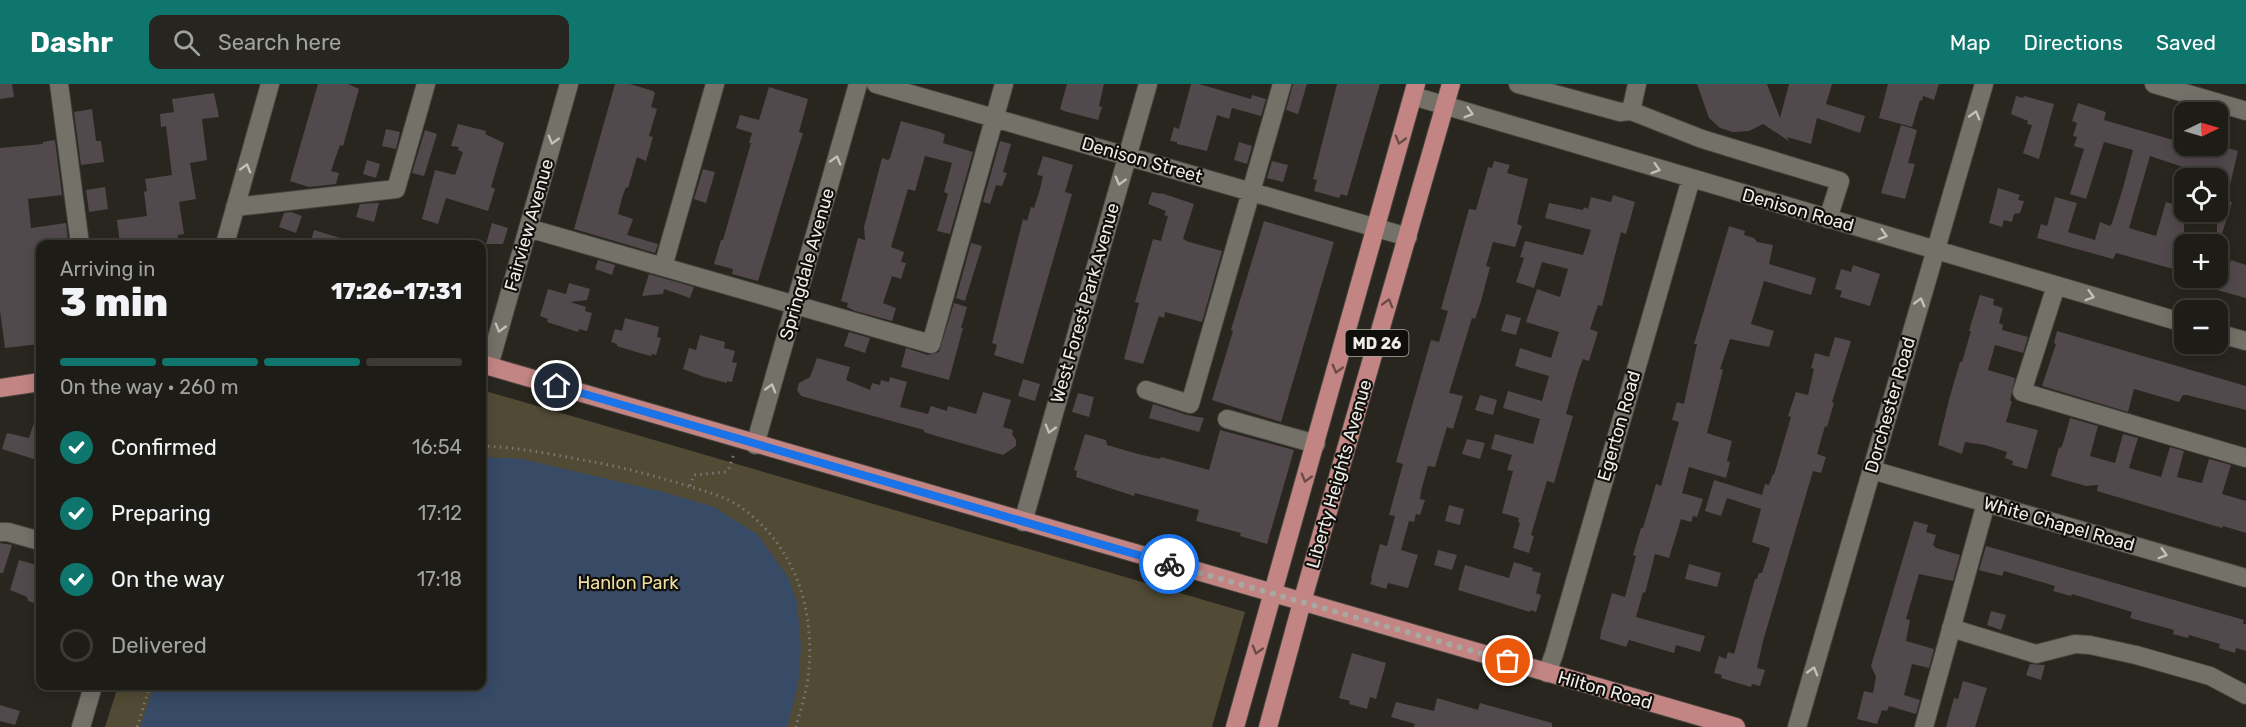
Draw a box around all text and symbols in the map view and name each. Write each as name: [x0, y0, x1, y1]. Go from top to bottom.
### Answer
search box: [149, 15, 569, 69]
text: Dashr: [30, 26, 113, 59]
icon: search: [170, 26, 203, 59]
text: Search here: [218, 29, 341, 56]
text: Map: [1950, 30, 1991, 55]
text: Directions: [2024, 30, 2123, 55]
text: Saved: [2156, 30, 2216, 55]
north arrow: [2174, 102, 2228, 156]
map controls: [2174, 102, 2228, 354]
one-way arrow: [1463, 106, 1474, 118]
one-way arrow: [1968, 110, 1980, 121]
street label: Denison Street: [1079, 132, 1205, 188]
one-way arrow: [548, 134, 560, 145]
one-way arrow: [1395, 134, 1407, 145]
street label: Fairview Avenue: [500, 156, 558, 294]
one-way arrow: [829, 156, 842, 166]
one-way arrow: [1650, 162, 1661, 174]
one-way arrow: [239, 163, 251, 174]
button: locate: [2174, 168, 2228, 222]
one-way arrow: [1115, 175, 1127, 186]
street label: Denison Road: [1740, 184, 1856, 236]
street label: Springdale Avenue: [775, 186, 839, 342]
street label: West Forest Park Avenue: [1046, 200, 1124, 406]
one-way arrow: [1877, 228, 1888, 240]
button: +: [2174, 234, 2228, 288]
text: Arriving in: [60, 257, 155, 281]
text: 17:26–17:31: [331, 278, 462, 305]
text: 3 min: [60, 280, 168, 326]
one-way arrow: [2085, 289, 2095, 301]
one-way arrow: [1913, 297, 1925, 308]
one-way arrow: [1381, 299, 1394, 309]
button: −: [2174, 300, 2228, 354]
one-way arrow: [495, 322, 507, 333]
road number: MD 26: [1346, 330, 1408, 356]
street label: Dorchester Road: [1860, 335, 1920, 475]
pin: [531, 360, 582, 411]
one-way arrow: [1331, 363, 1344, 373]
street label: Egerton Road: [1593, 368, 1645, 484]
icon: home: [540, 369, 573, 402]
text: On the way · 260 m: [60, 375, 238, 399]
street label: Liberty Heights Avenue: [1302, 377, 1376, 571]
one-way arrow: [764, 383, 776, 394]
one-way arrow: [1044, 424, 1057, 434]
icon: check: [60, 431, 93, 464]
text: Confirmed: [111, 434, 217, 461]
text: 16:54: [412, 435, 462, 459]
one-way arrow: [1301, 472, 1313, 483]
street label: White Chapel Road: [1981, 492, 2137, 556]
icon: check: [60, 497, 93, 530]
text: Preparing: [111, 500, 211, 527]
text: 17:12: [418, 501, 462, 525]
courier: [1139, 534, 1199, 594]
one-way arrow: [2157, 547, 2168, 559]
icon: bike: [1153, 548, 1186, 581]
icon: check: [60, 563, 93, 596]
text: On the way: [111, 566, 225, 593]
text: 17:18: [417, 567, 462, 591]
park label: Hanlon Park: [577, 572, 679, 594]
text: Delivered: [111, 632, 207, 659]
pin: [1482, 635, 1533, 686]
one-way arrow: [1252, 644, 1264, 655]
icon: bag: [1491, 644, 1524, 677]
street label: Hilton Road: [1555, 666, 1655, 714]
one-way arrow: [1806, 666, 1819, 676]

